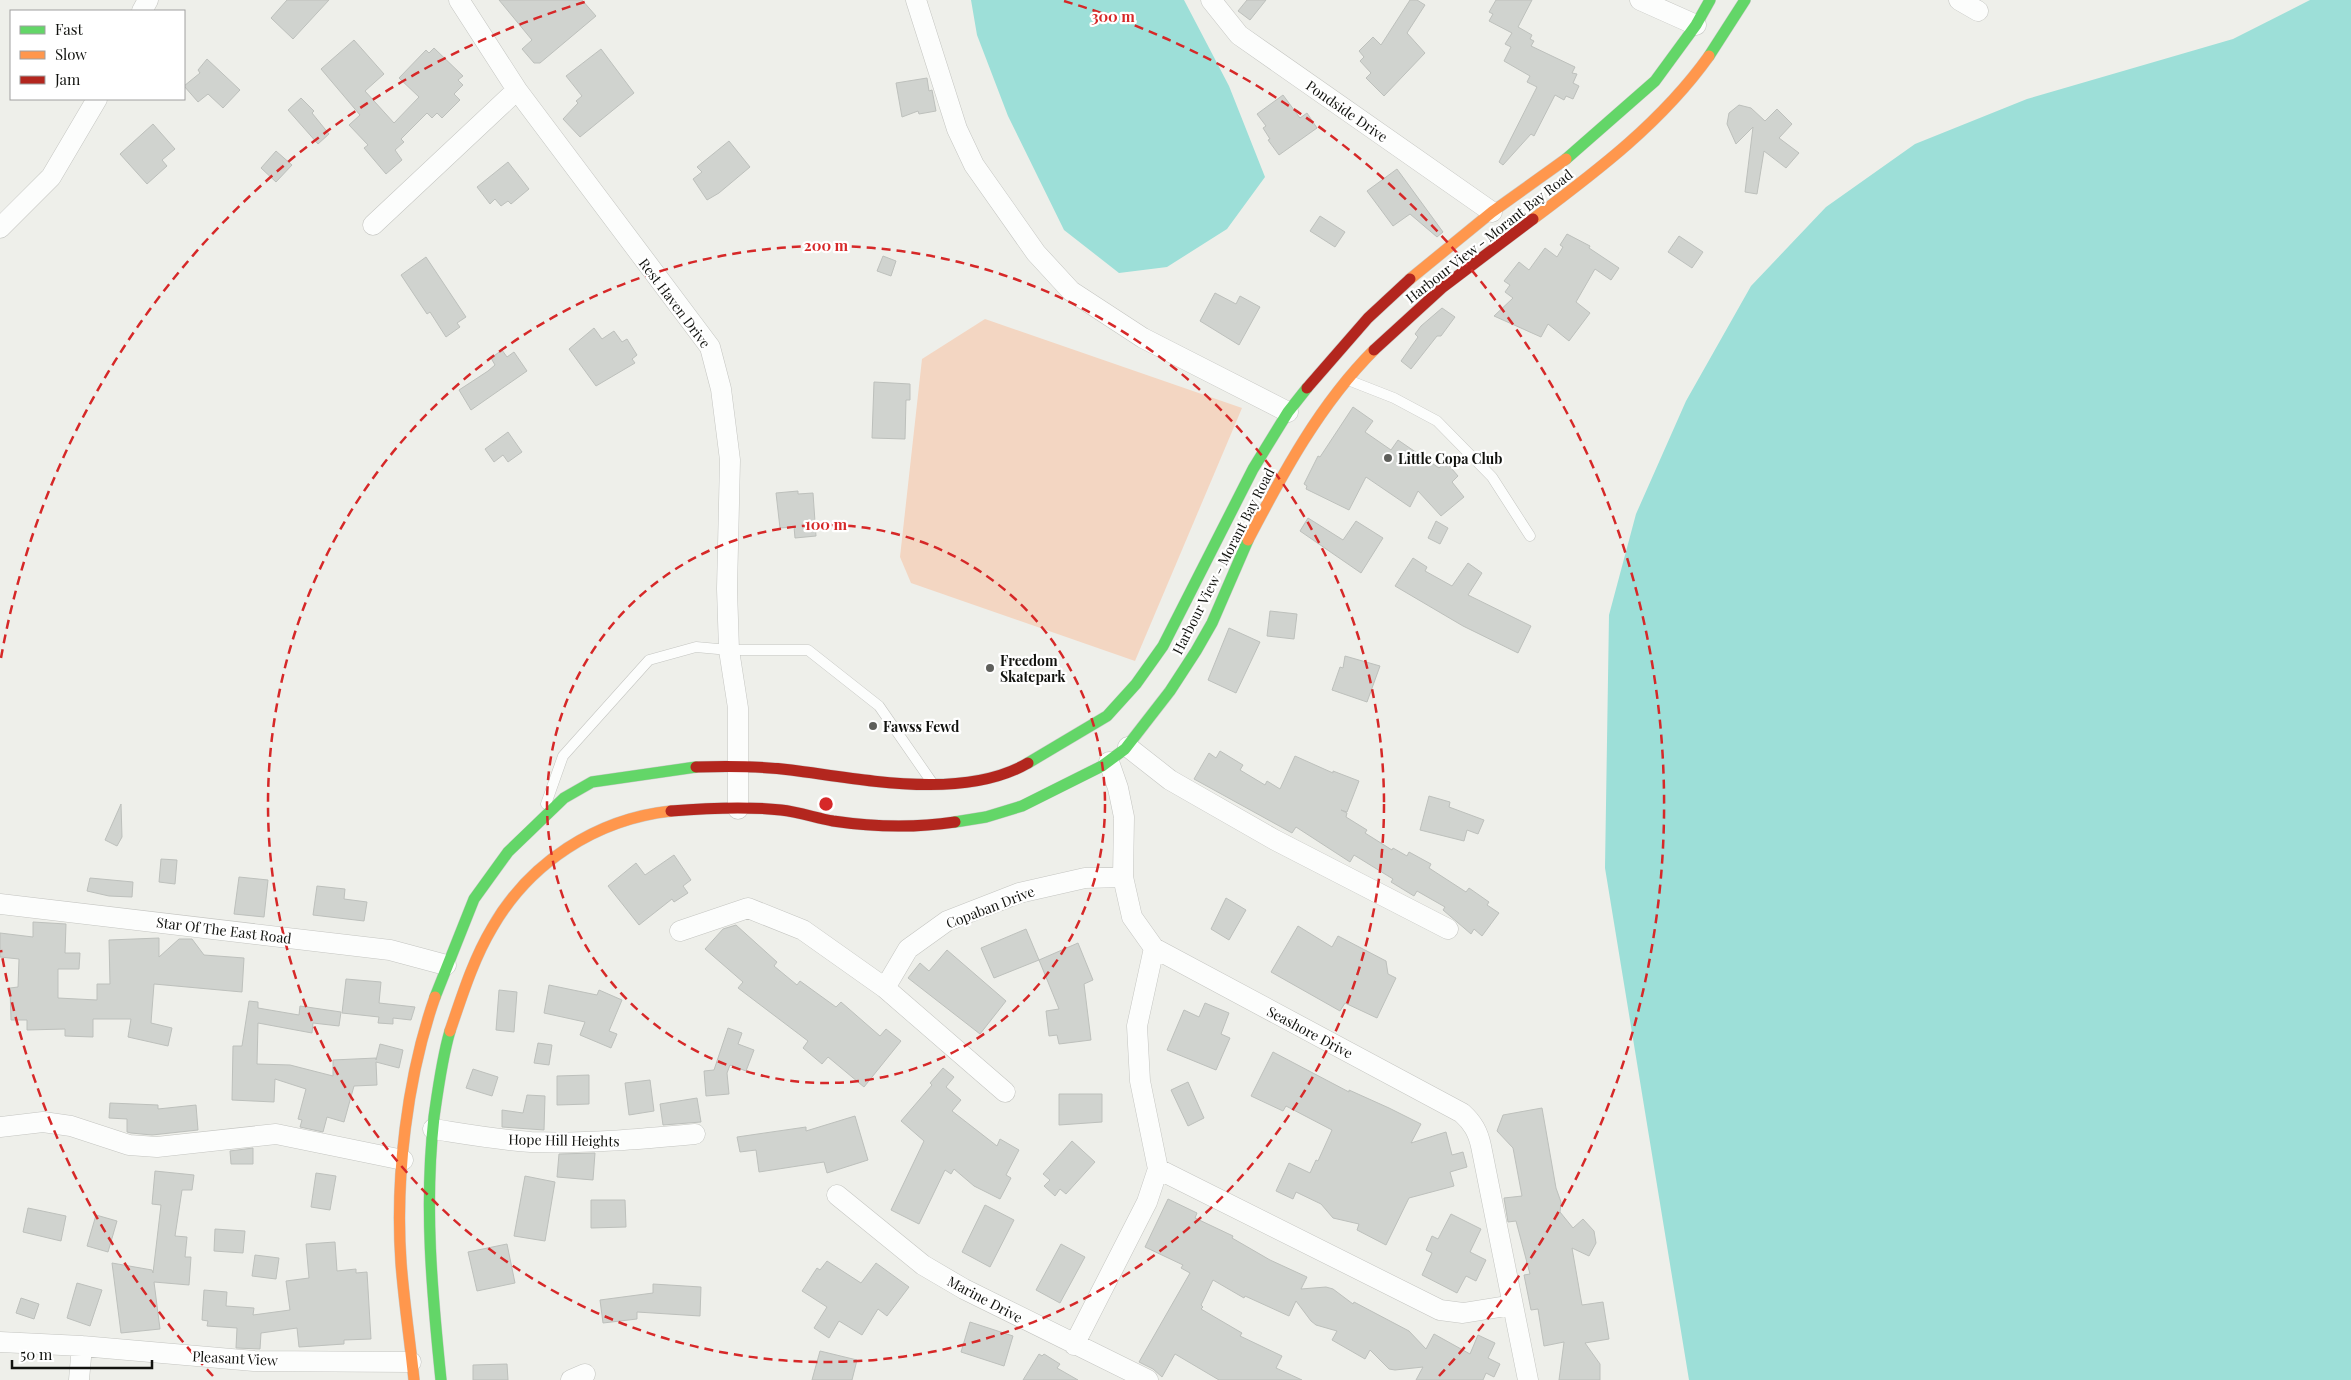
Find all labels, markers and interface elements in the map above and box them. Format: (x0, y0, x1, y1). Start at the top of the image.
text: 300 m (1091, 6, 1135, 26)
legend (10, 10, 185, 100)
text: Fast (55, 19, 84, 39)
text: Slow (55, 44, 87, 64)
text: Jam (54, 69, 81, 89)
street label: Pondside Drive (1302, 76, 1392, 146)
street label: Harbour View - Morant Bay Road (1402, 165, 1576, 307)
text: 200 m (804, 235, 849, 255)
street label: Rest Haven Drive (635, 254, 715, 352)
place label: Little Copa Club (1398, 449, 1503, 468)
marker: Little Copa Club (1382, 452, 1394, 464)
street label: Harbour View - Morant Bay Road (1168, 464, 1278, 658)
text: 100 m (805, 514, 848, 534)
place label: Freedom Skatepark (1000, 651, 1066, 686)
marker: Freedom Skatepark (984, 662, 996, 674)
place label: Fawss Fewd (883, 717, 960, 736)
marker: Fawss Fewd (867, 720, 879, 732)
centre of rings (817, 795, 835, 813)
street label: Copaban Drive (943, 881, 1037, 933)
street label: Star Of The East Road (155, 912, 293, 948)
street label: Seashore Drive (1264, 1001, 1356, 1063)
street label: Hope Hill Heights (508, 1130, 620, 1150)
street label: Marine Drive (944, 1271, 1026, 1327)
scale bar (12, 1338, 152, 1370)
text: 50 m (20, 1344, 53, 1364)
street label: Pleasant View (192, 1346, 278, 1370)

